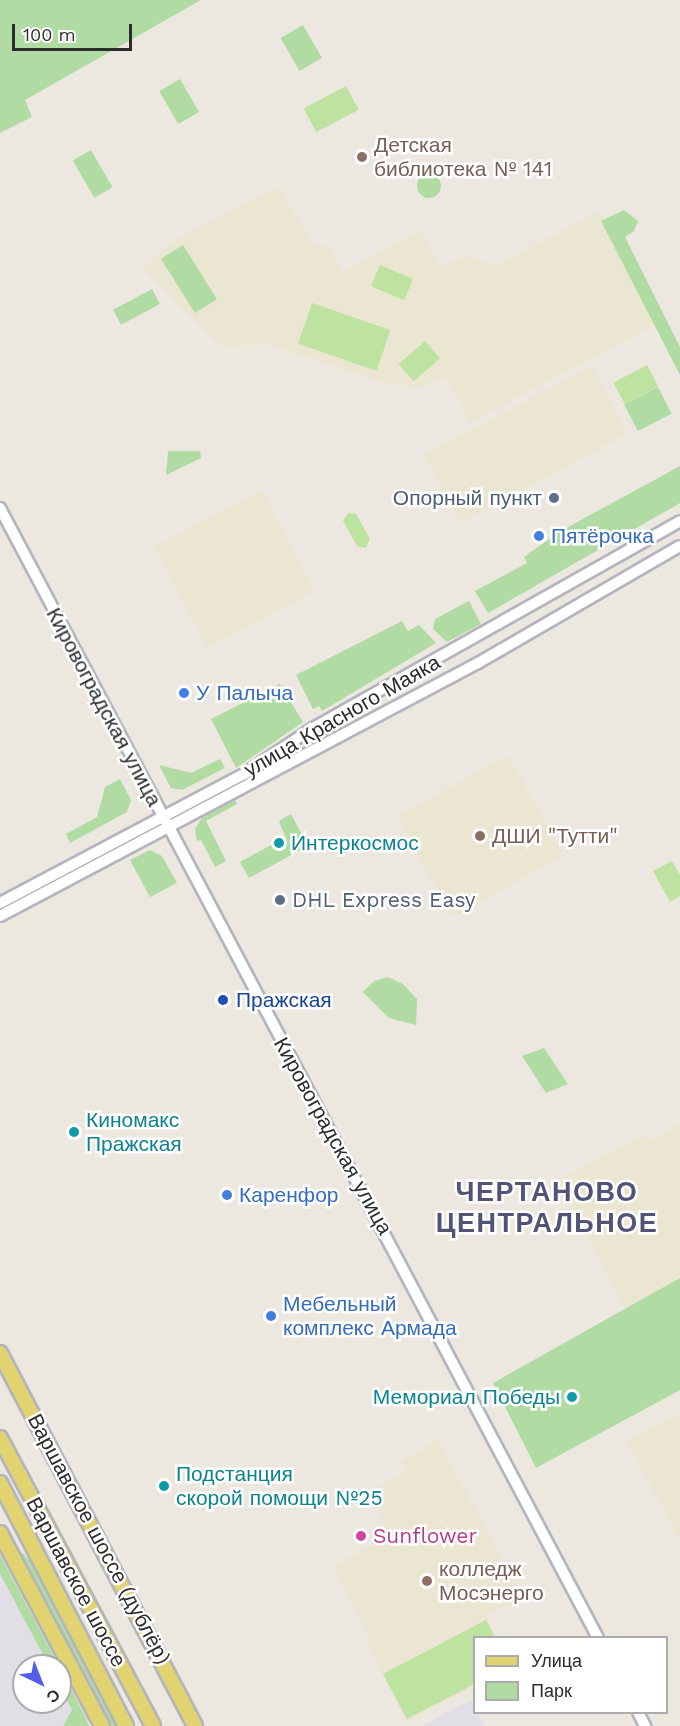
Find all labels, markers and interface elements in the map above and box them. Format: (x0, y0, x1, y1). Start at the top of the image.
scale bar (15, 12, 135, 50)
text: 100 m (23, 24, 76, 45)
place label: Детская библиотека № 141 (374, 132, 553, 182)
marker: Детская библиотека № 141 (355, 150, 369, 164)
place label: Опорный пункт (393, 485, 542, 511)
marker: Опорный пункт (547, 491, 561, 505)
place label: Пятёрочка (551, 523, 654, 549)
marker: Пятёрочка (532, 529, 546, 543)
street label: Кировоградская улица (41, 603, 167, 811)
street label: улица Красного Маяка (239, 649, 445, 783)
place label: У Палыча (196, 680, 293, 706)
marker: У Палыча (177, 686, 191, 700)
place label: ДШИ "Тутти" (492, 823, 618, 849)
marker: ДШИ "Тутти" (473, 829, 487, 843)
place label: Интеркосмос (291, 830, 419, 856)
marker: Интеркосмос (272, 836, 286, 850)
place label: DHL Express Easy (292, 887, 476, 913)
marker: DHL Express Easy (273, 893, 287, 907)
place label: Пражская (236, 987, 332, 1013)
marker: Пражская (214, 991, 232, 1009)
street label: Кировоградская улица (268, 1033, 398, 1239)
place label: Киномакс Пражская (86, 1107, 182, 1157)
marker: Киномакс Пражская (67, 1125, 81, 1139)
district label: ЧЕРТАНОВО ЦЕНТРАЛЬНОЕ (436, 1176, 658, 1239)
place label: Каренфор (239, 1182, 339, 1208)
marker: Каренфор (220, 1188, 234, 1202)
place label: Мебельный комплекс Армада (283, 1291, 457, 1341)
marker: Мебельный комплекс Армада (264, 1309, 278, 1323)
place label: Мемориал Победы (373, 1384, 560, 1410)
marker: Мемориал Победы (565, 1390, 579, 1404)
street label: Варшавское шоссе (дублёр) (22, 1409, 176, 1669)
place label: Подстанция скорой помощи №25 (176, 1461, 383, 1511)
marker: Подстанция скорой помощи №25 (157, 1479, 171, 1493)
street label: Варшавское шоссе (21, 1493, 131, 1671)
place label: Sunflower (373, 1523, 477, 1549)
marker: Sunflower (354, 1529, 368, 1543)
place label: колледж Мосэнерго (439, 1556, 544, 1606)
marker: колледж Мосэнерго (420, 1574, 434, 1588)
legend (473, 1636, 668, 1714)
text: Улица (531, 1650, 582, 1671)
north arrow (12, 1654, 72, 1714)
text: Парк (531, 1680, 572, 1701)
text: С (43, 1685, 64, 1707)

